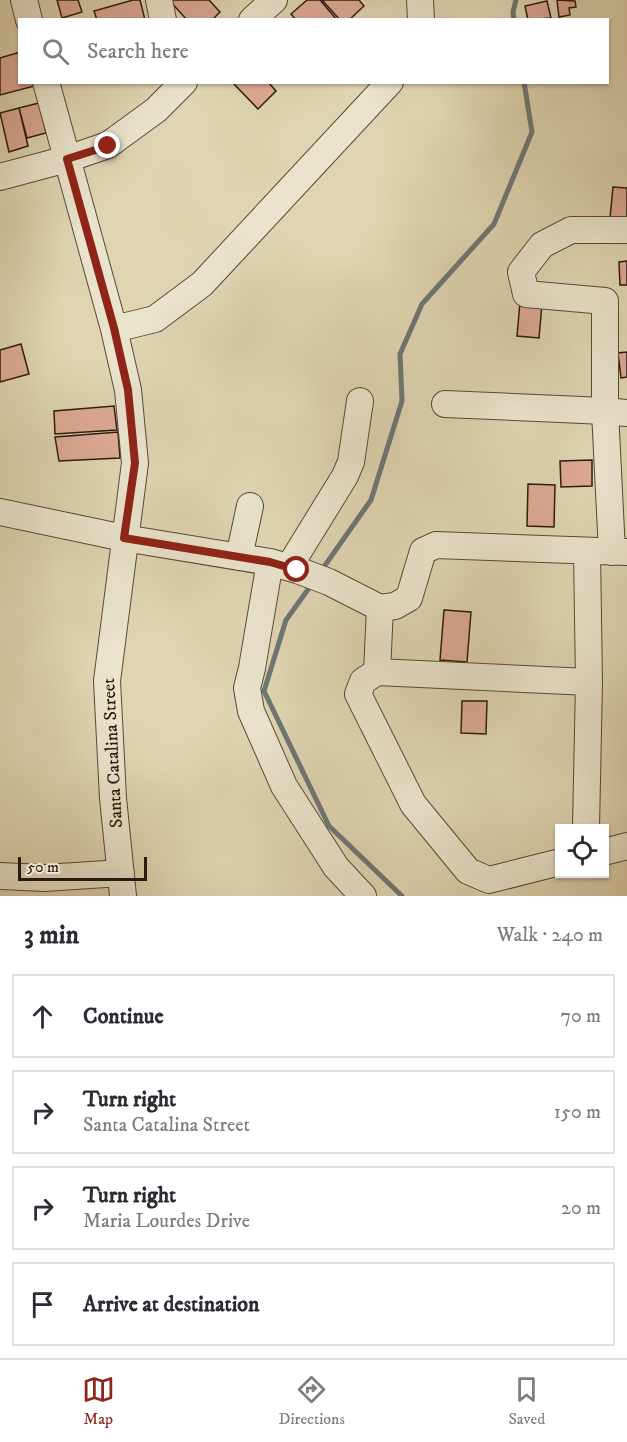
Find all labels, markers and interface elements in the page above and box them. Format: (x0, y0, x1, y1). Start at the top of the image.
search box (18, 18, 609, 84)
icon: search (39, 35, 72, 68)
text: Search here (87, 38, 189, 65)
route end (94, 132, 120, 158)
route start (283, 556, 309, 582)
street label: Santa Catalina Street (98, 677, 128, 829)
map controls (555, 824, 609, 878)
button: locate (555, 824, 609, 878)
scale bar (18, 854, 147, 882)
text: 50 m (27, 857, 59, 877)
text: 3 min (24, 919, 79, 952)
text: Walk · 240 m (497, 923, 603, 948)
icon: ahead (26, 1000, 59, 1033)
text: Continue (83, 1003, 164, 1030)
text: 70 m (560, 1004, 601, 1029)
text: Turn right (83, 1086, 176, 1113)
icon: right (26, 1096, 59, 1129)
text: 150 m (554, 1100, 601, 1125)
text: Santa Catalina Street (83, 1113, 250, 1138)
text: Turn right (83, 1182, 176, 1209)
icon: right (26, 1192, 59, 1225)
text: 20 m (561, 1196, 601, 1221)
text: Maria Lourdes Drive (83, 1209, 250, 1234)
icon: arrive (26, 1288, 59, 1321)
text: Arrive at destination (83, 1291, 260, 1318)
tab: Map (82, 1373, 115, 1429)
tab: Directions (278, 1373, 345, 1429)
tab: Saved (508, 1373, 545, 1429)

